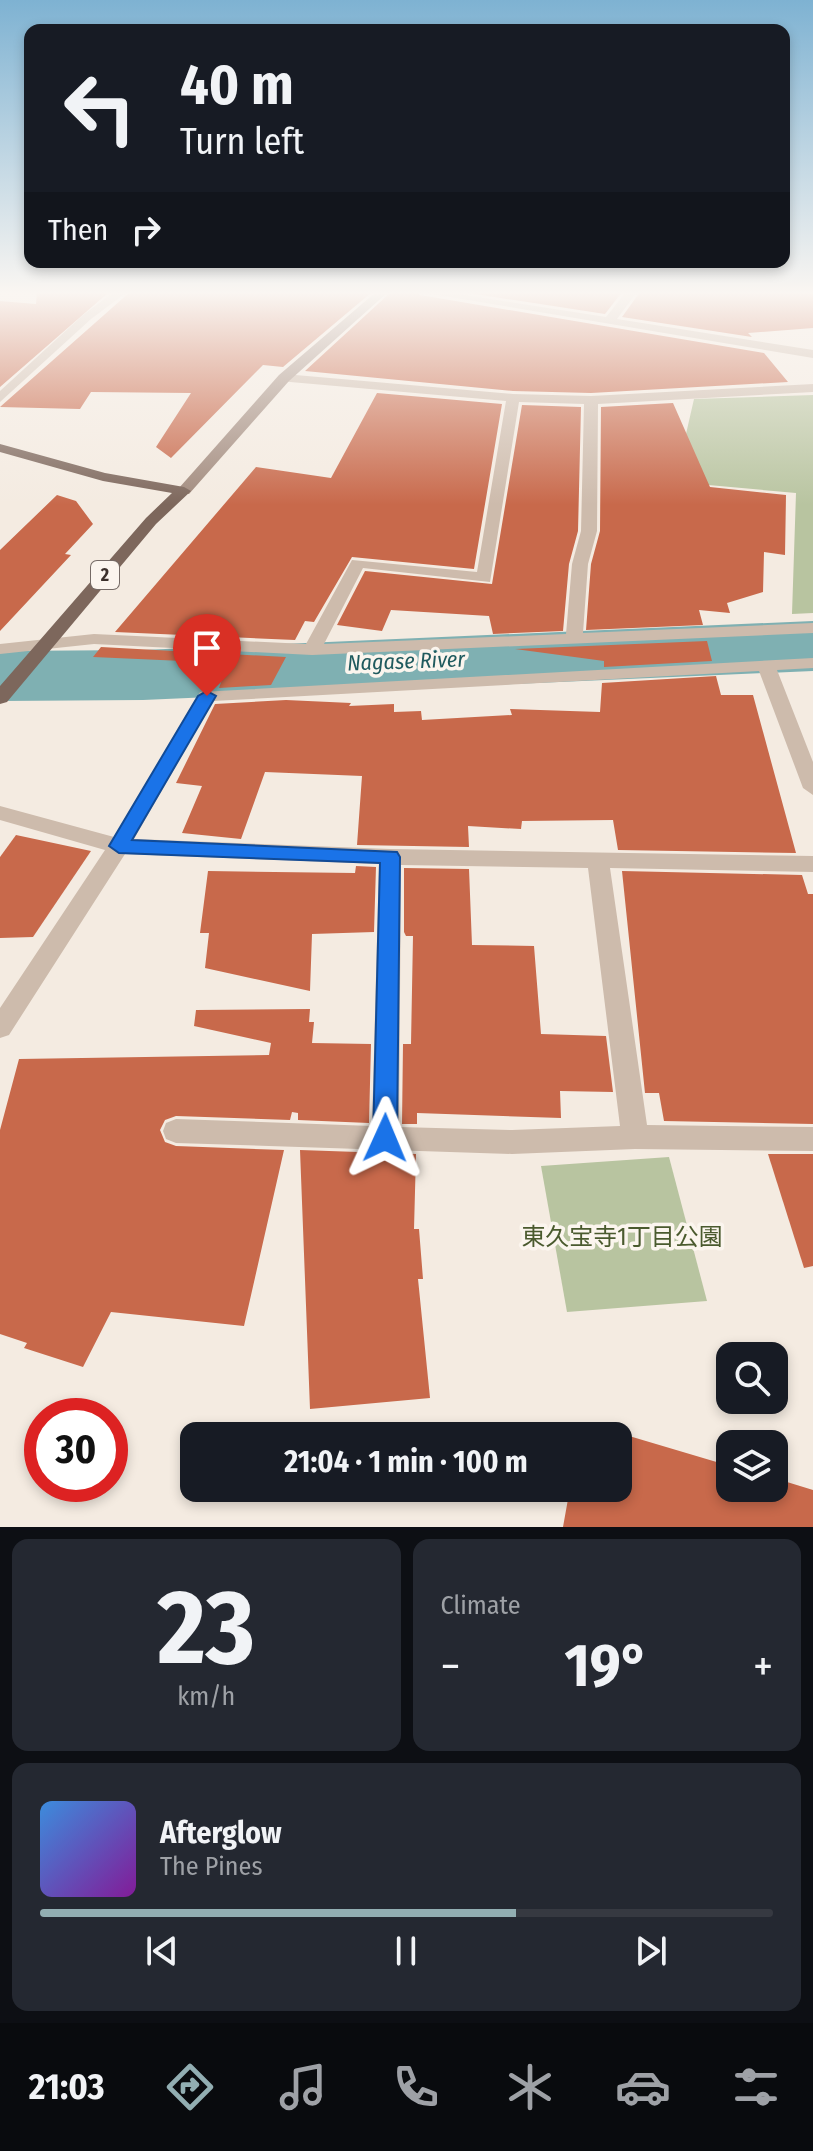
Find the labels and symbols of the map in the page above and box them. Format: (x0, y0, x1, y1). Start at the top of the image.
road number: 2 (91, 561, 119, 589)
pin (173, 614, 241, 696)
water label: Nagase River (347, 645, 467, 677)
position arrow (343, 1096, 427, 1180)
park label: 東久宝寺1丁目公園 (521, 1223, 723, 1251)
speed limit sign: 30 (24, 1398, 128, 1502)

